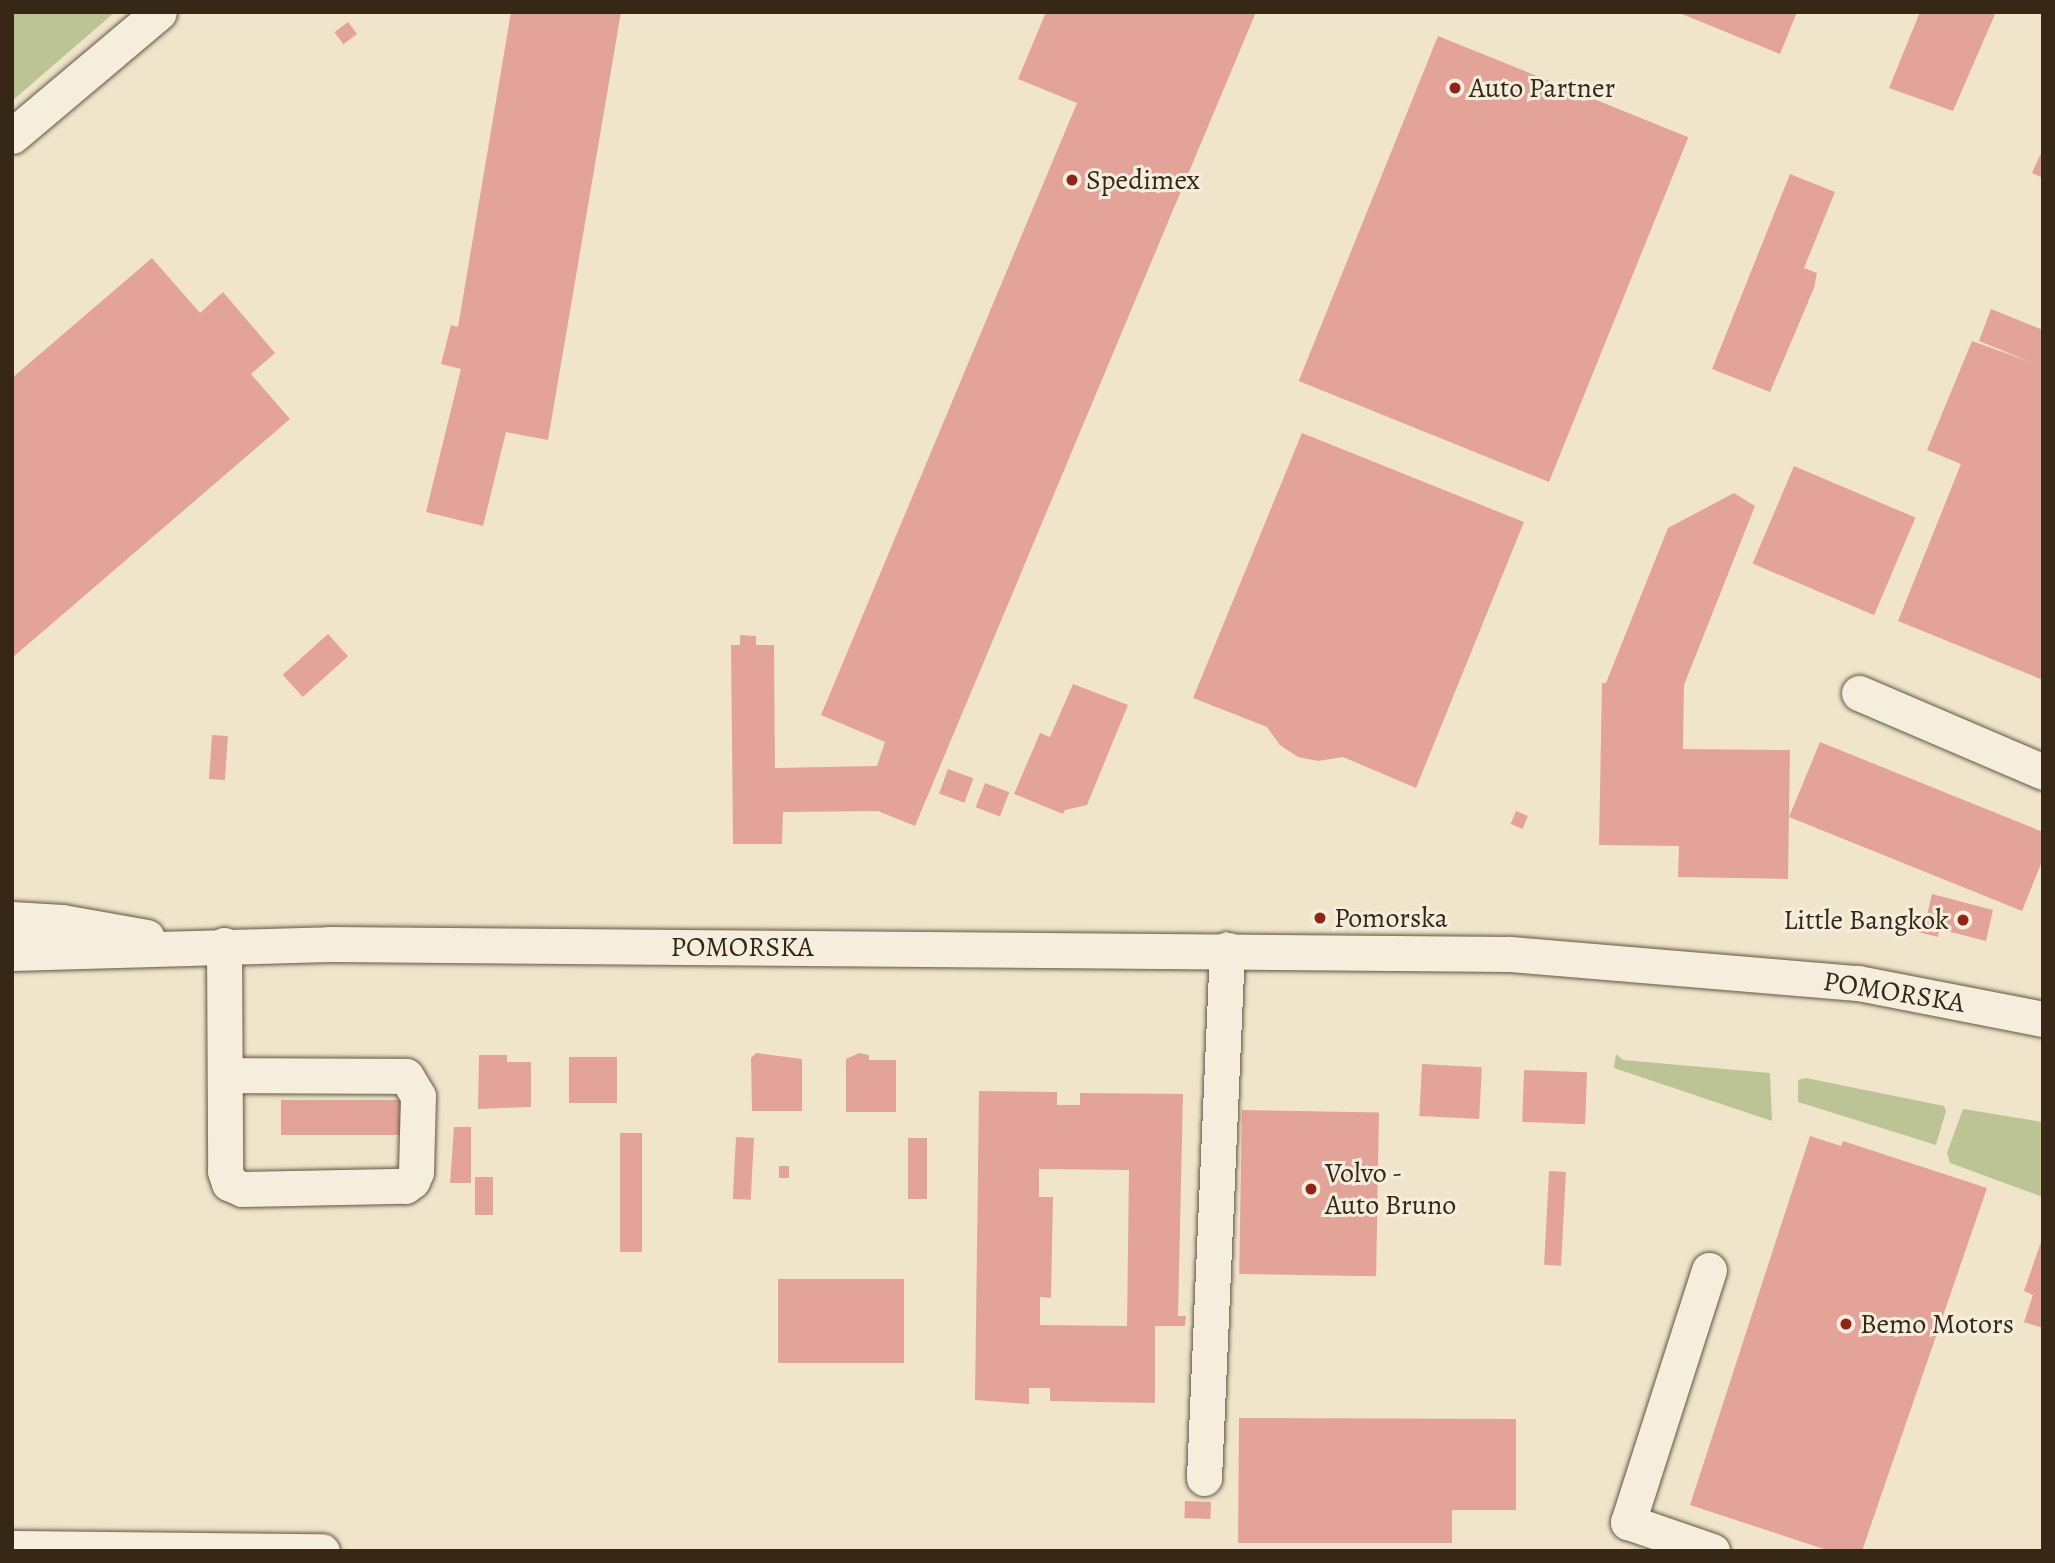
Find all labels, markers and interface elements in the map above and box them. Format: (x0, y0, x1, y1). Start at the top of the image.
place label: Auto Partner (1469, 71, 1615, 105)
marker: Auto Partner (1447, 80, 1463, 96)
place label: Spedimex (1086, 163, 1200, 197)
marker: Spedimex (1064, 172, 1080, 188)
place label: Pomorska (1334, 901, 1448, 935)
place label: Little Bangkok (1783, 903, 1949, 937)
marker: Pomorska (1312, 910, 1328, 926)
marker: Little Bangkok (1955, 912, 1971, 928)
street label: POMORSKA (670, 930, 814, 964)
street label: POMORSKA (1821, 964, 1967, 1020)
place label: Volvo - Auto Bruno (1325, 1156, 1456, 1222)
marker: Volvo - Auto Bruno (1303, 1181, 1319, 1197)
place label: Bemo Motors (1860, 1307, 2014, 1341)
marker: Bemo Motors (1838, 1316, 1854, 1332)

